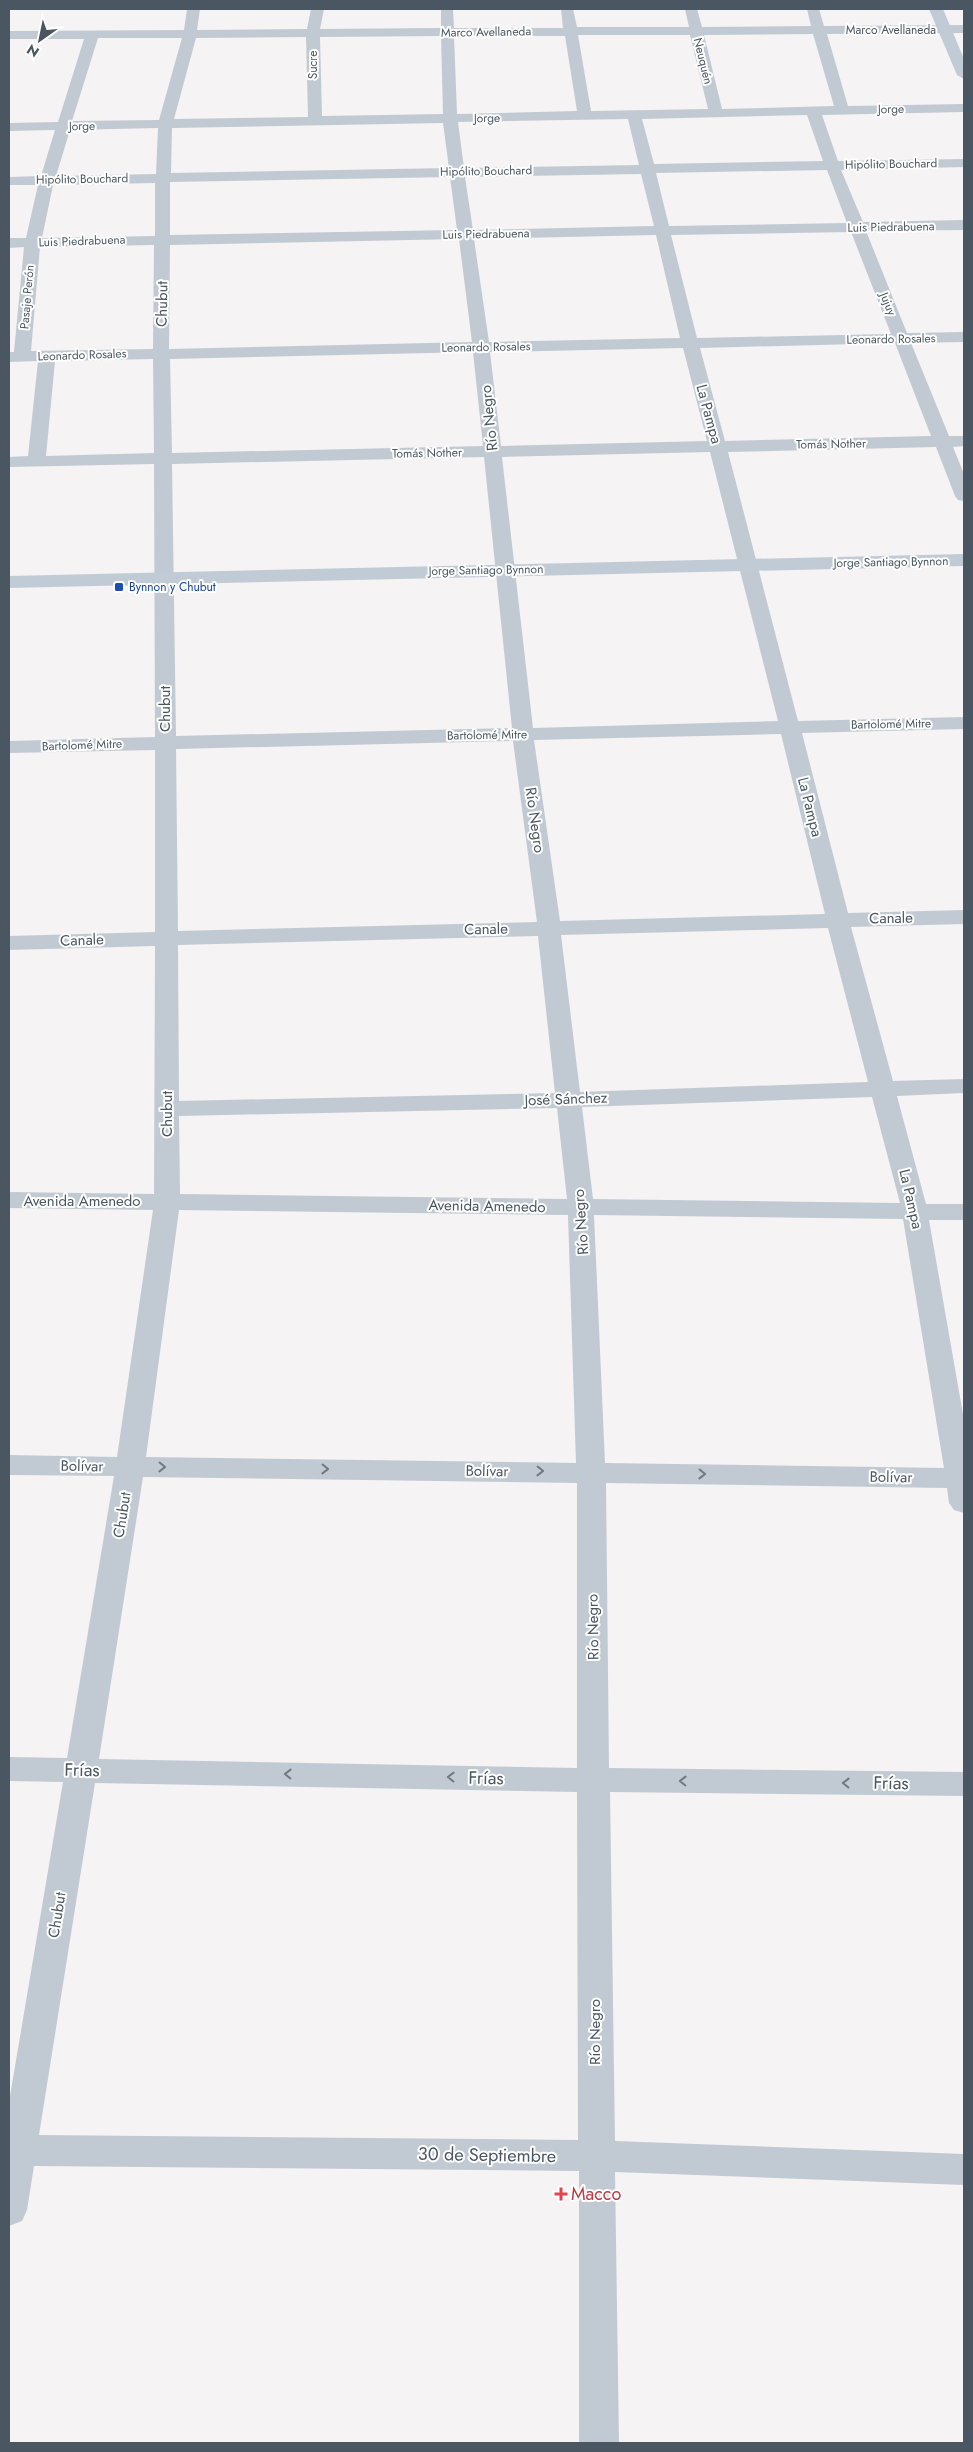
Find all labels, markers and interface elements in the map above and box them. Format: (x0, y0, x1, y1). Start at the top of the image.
north arrow (15, 15, 65, 65)
street label: Marco Avellaneda (846, 21, 936, 39)
street label: Marco Avellaneda (441, 22, 532, 42)
street label: Neuquén (689, 36, 717, 86)
text: N (23, 39, 43, 62)
street label: Sucre (304, 51, 322, 79)
street label: Jorge (876, 100, 904, 118)
street label: Jorge (472, 109, 500, 127)
street label: Jorge (67, 117, 95, 135)
street label: Hipólito Bouchard (845, 154, 937, 174)
street label: Hipólito Bouchard (440, 161, 532, 181)
street label: Hipólito Bouchard (36, 169, 128, 189)
street label: Luis Piedrabuena (847, 217, 935, 237)
street label: Luis Piedrabuena (442, 224, 530, 244)
street label: Luis Piedrabuena (38, 230, 126, 252)
street label: Pasaje Perón (15, 264, 39, 330)
street label: Chubut (151, 280, 173, 327)
street label: Jujuy (874, 288, 901, 319)
street label: Leonardo Rosales (846, 329, 936, 349)
street label: Leonardo Rosales (441, 337, 531, 357)
street label: Leonardo Rosales (37, 344, 127, 366)
street label: La Pampa (690, 382, 728, 446)
street label: Río Negro (475, 384, 503, 452)
street label: Tomás Nother (796, 434, 867, 454)
street label: Tomás Nother (392, 443, 463, 463)
street label: Jorge Santiago Bynnon (831, 552, 949, 572)
street label: Jorge Santiago Bynnon (426, 560, 544, 580)
place label: Bynnon y Chubut (129, 578, 216, 596)
marker: Bynnon y Chubut (113, 581, 125, 593)
street label: Chubut (154, 686, 176, 732)
street label: Bartolomé Mitre (851, 714, 931, 734)
street label: Bartolomé Mitre (447, 725, 527, 745)
street label: Bartolomé Mitre (42, 735, 122, 755)
street label: La Pampa (792, 775, 828, 839)
street label: Río Negro (520, 786, 550, 854)
street label: Canale (869, 907, 913, 929)
street label: Canale (464, 918, 508, 940)
street label: Canale (60, 928, 105, 952)
street label: José Sánchez (522, 1087, 608, 1112)
street label: Chubut (156, 1091, 178, 1137)
street label: La Pampa (893, 1167, 929, 1231)
street label: Río Negro (568, 1188, 594, 1256)
street label: Avenida Amenedo (24, 1190, 140, 1212)
street label: Avenida Amenedo (428, 1194, 546, 1218)
street label: Bolívar (60, 1455, 104, 1477)
street label: Bolívar (465, 1460, 509, 1482)
one-way arrow (159, 1462, 167, 1472)
one-way arrow (322, 1464, 329, 1474)
one-way arrow (536, 1466, 544, 1476)
street label: Bolívar (869, 1466, 913, 1488)
one-way arrow (699, 1469, 707, 1479)
street label: Chubut (108, 1490, 137, 1539)
street label: Río Negro (581, 1594, 605, 1660)
street label: Frías (64, 1757, 100, 1783)
street label: Frías (468, 1765, 504, 1791)
one-way arrow (284, 1769, 292, 1779)
street label: Frías (873, 1770, 909, 1796)
one-way arrow (446, 1772, 454, 1782)
one-way arrow (679, 1776, 686, 1786)
one-way arrow (841, 1778, 849, 1788)
street label: Chubut (43, 1890, 72, 1939)
street label: Río Negro (584, 1999, 606, 2065)
street label: 30 de Septiembre (418, 2141, 556, 2169)
place label: Macco (571, 2181, 621, 2207)
marker: Macco (555, 2188, 567, 2200)

